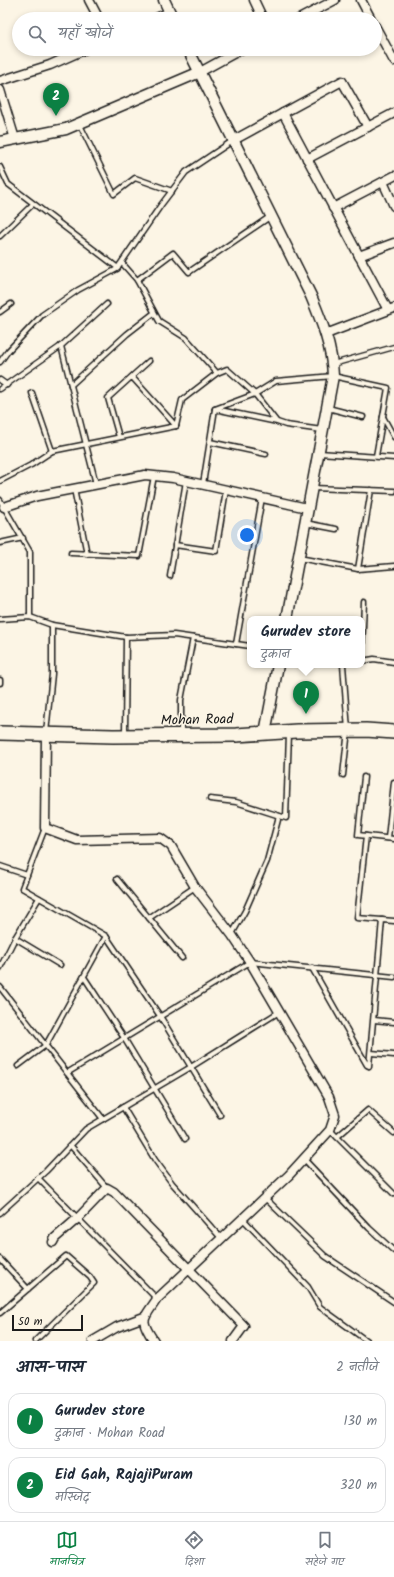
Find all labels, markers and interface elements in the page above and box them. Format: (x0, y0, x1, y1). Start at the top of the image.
search box (12, 12, 382, 56)
text: यहाँ खोजें (58, 22, 112, 46)
icon: search (26, 23, 48, 45)
pin: 2 (43, 83, 69, 116)
your location (237, 525, 257, 545)
popup (247, 616, 365, 668)
text: Gurudev store (261, 620, 351, 644)
text: दुकान (261, 644, 290, 665)
pin: 1 (293, 681, 319, 714)
street label: Mohan Road (161, 708, 235, 732)
scale bar (12, 1313, 83, 1332)
text: 50 m (18, 1313, 43, 1331)
text: आस-पास (16, 1354, 84, 1381)
text: 2 नतीजे (336, 1357, 378, 1378)
text: Gurudev store (55, 1399, 145, 1423)
text: 1 (28, 1411, 32, 1432)
text: 130 m (343, 1411, 377, 1432)
text: दुकान · Mohan Road (55, 1423, 165, 1444)
text: Eid Gah, RajajiPuram (55, 1463, 193, 1487)
text: 2 (26, 1475, 34, 1496)
text: 320 m (340, 1475, 377, 1496)
text: मस्जिद (55, 1487, 89, 1508)
tab: मानचित्र (50, 1529, 84, 1571)
tab: दिशा (183, 1529, 205, 1571)
tab: सहेजे गए (305, 1529, 344, 1571)

